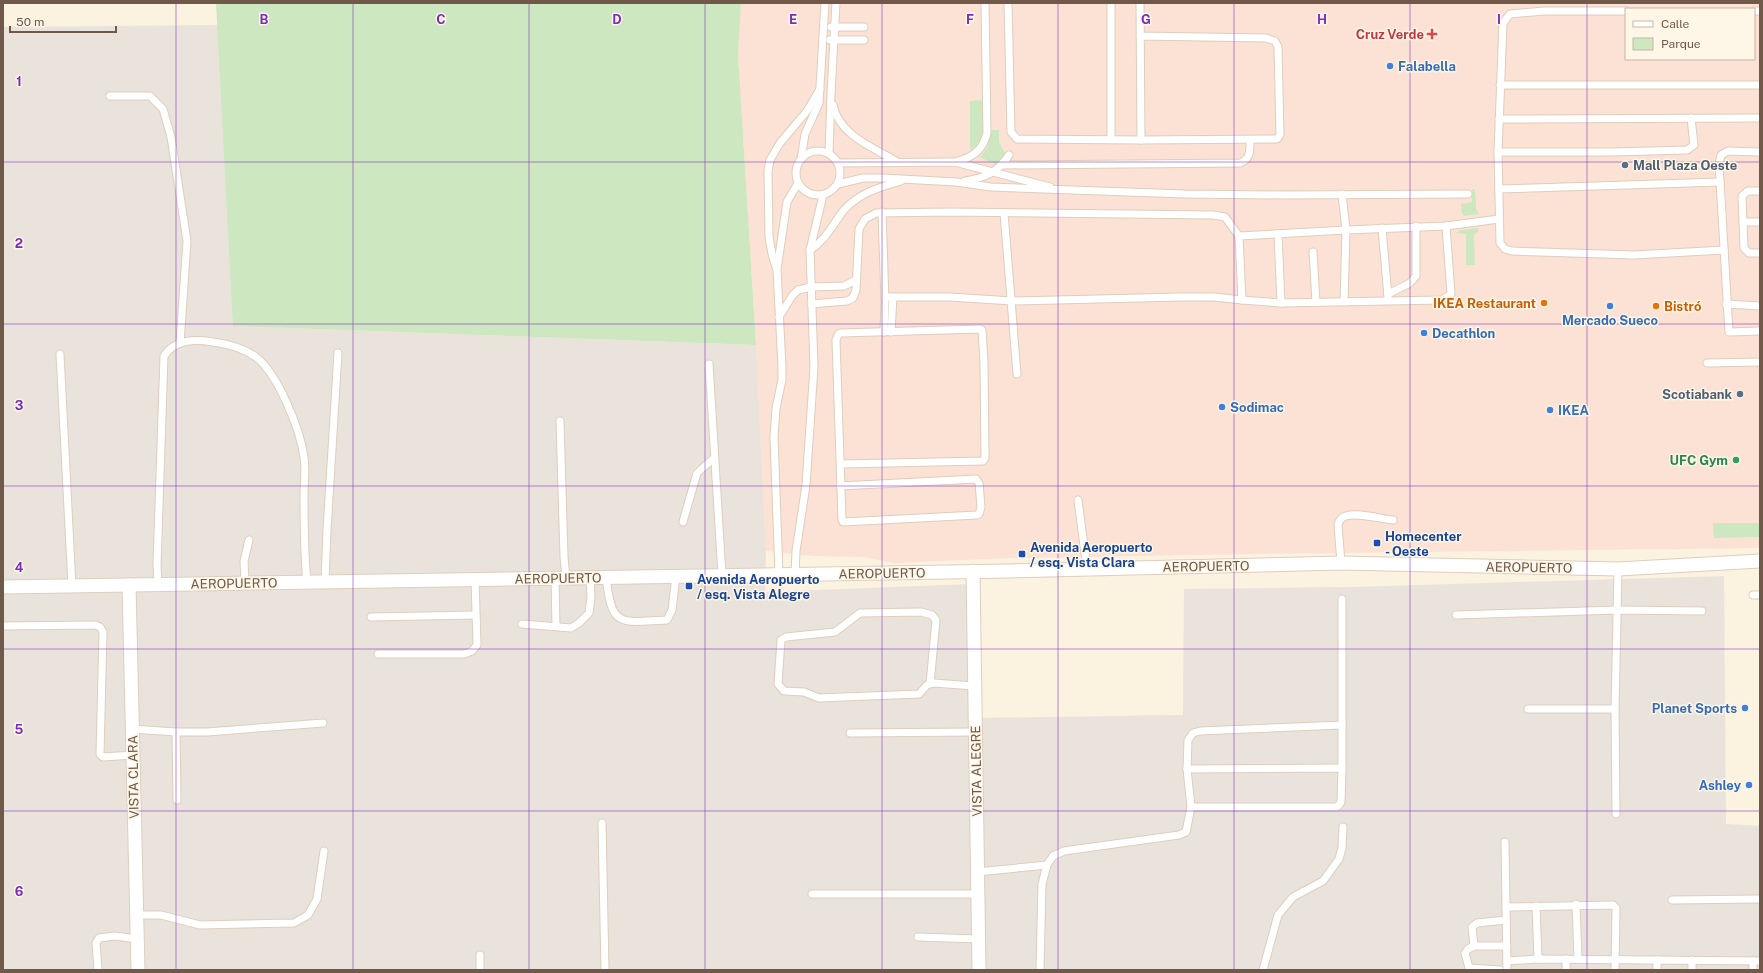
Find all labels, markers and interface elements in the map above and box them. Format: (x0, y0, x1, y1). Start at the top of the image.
scale bar (10, 8, 116, 34)
legend (1625, 8, 1755, 60)
text: B (260, 12, 269, 27)
text: C (436, 12, 446, 27)
text: D (612, 12, 622, 27)
text: E (789, 12, 797, 27)
text: F (966, 12, 974, 27)
text: G (1141, 12, 1151, 27)
text: H (1317, 12, 1327, 27)
text: I (1497, 12, 1501, 27)
text: 50 m (16, 15, 44, 29)
text: Calle (1661, 17, 1690, 31)
place label: Cruz Verde (1356, 27, 1424, 42)
marker: Cruz Verde (1427, 29, 1437, 39)
text: Parque (1661, 37, 1701, 51)
place label: Falabella (1398, 59, 1456, 74)
marker: Falabella (1385, 61, 1395, 71)
text: 1 (16, 74, 22, 89)
place label: Mall Plaza Oeste (1633, 158, 1737, 173)
marker: Mall Plaza Oeste (1620, 160, 1630, 170)
text: 2 (15, 236, 23, 251)
place label: IKEA Restaurant (1433, 296, 1536, 311)
marker: IKEA Restaurant (1539, 298, 1549, 308)
place label: Bistró (1664, 299, 1701, 314)
marker: Mercado Sueco (1605, 301, 1615, 311)
marker: Bistró (1651, 301, 1661, 311)
place label: Mercado Sueco (1562, 313, 1658, 328)
place label: Decathlon (1432, 326, 1495, 341)
marker: Decathlon (1419, 328, 1429, 338)
place label: Scotiabank (1662, 387, 1732, 402)
marker: Scotiabank (1735, 389, 1745, 399)
text: 3 (15, 398, 24, 413)
place label: Sodimac (1230, 400, 1284, 415)
marker: Sodimac (1217, 402, 1227, 412)
place label: IKEA (1558, 403, 1590, 418)
marker: IKEA (1545, 405, 1555, 415)
place label: UFC Gym (1670, 453, 1728, 468)
marker: UFC Gym (1731, 455, 1741, 465)
place label: Homecenter - Oeste (1385, 529, 1462, 559)
marker: Homecenter - Oeste (1372, 538, 1382, 548)
place label: Avenida Aeropuerto / esq. Vista Clara (1030, 540, 1153, 570)
marker: Avenida Aeropuerto / esq. Vista Clara (1017, 549, 1027, 559)
street label: AEROPUERTO (1162, 558, 1250, 575)
street label: AEROPUERTO (1485, 559, 1573, 576)
text: 4 (15, 560, 24, 575)
street label: AEROPUERTO (838, 565, 926, 582)
street label: AEROPUERTO (514, 570, 602, 587)
place label: Avenida Aeropuerto / esq. Vista Alegre (697, 572, 820, 602)
street label: AEROPUERTO (190, 575, 278, 592)
marker: Avenida Aeropuerto / esq. Vista Alegre (684, 581, 694, 591)
place label: Planet Sports (1652, 701, 1737, 716)
marker: Planet Sports (1740, 703, 1750, 713)
text: 5 (15, 722, 24, 737)
street label: VISTA ALEGRE (968, 725, 985, 817)
street label: VISTA CLARA (125, 735, 142, 819)
place label: Ashley (1699, 778, 1742, 793)
marker: Ashley (1744, 780, 1754, 790)
text: 6 (15, 884, 24, 899)

